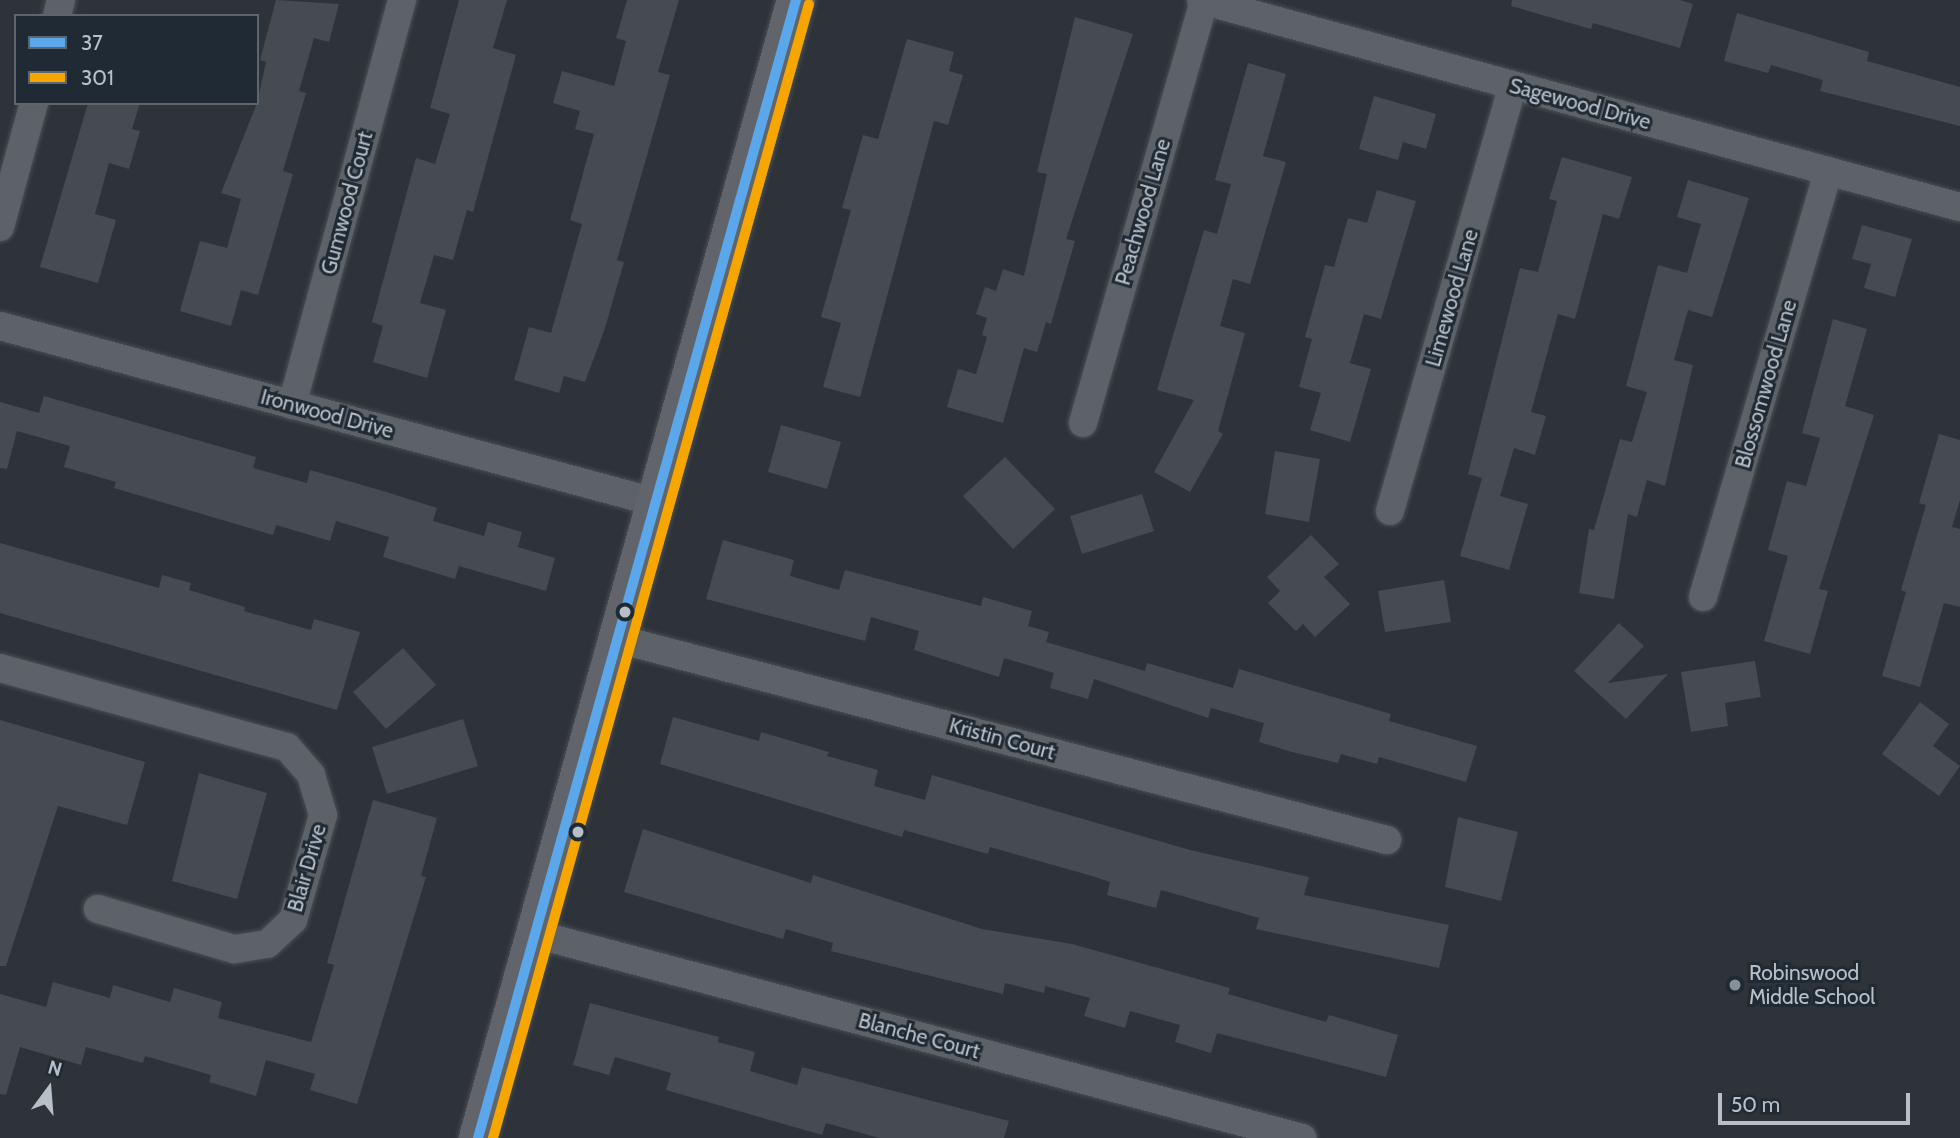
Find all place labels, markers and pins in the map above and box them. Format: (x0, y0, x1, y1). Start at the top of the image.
unlabelled marker (618, 605, 632, 619)
unlabelled marker (571, 825, 585, 839)
place label: Robinswood Middle School (1749, 960, 1875, 1010)
marker: Robinswood Middle School (1727, 977, 1743, 993)

